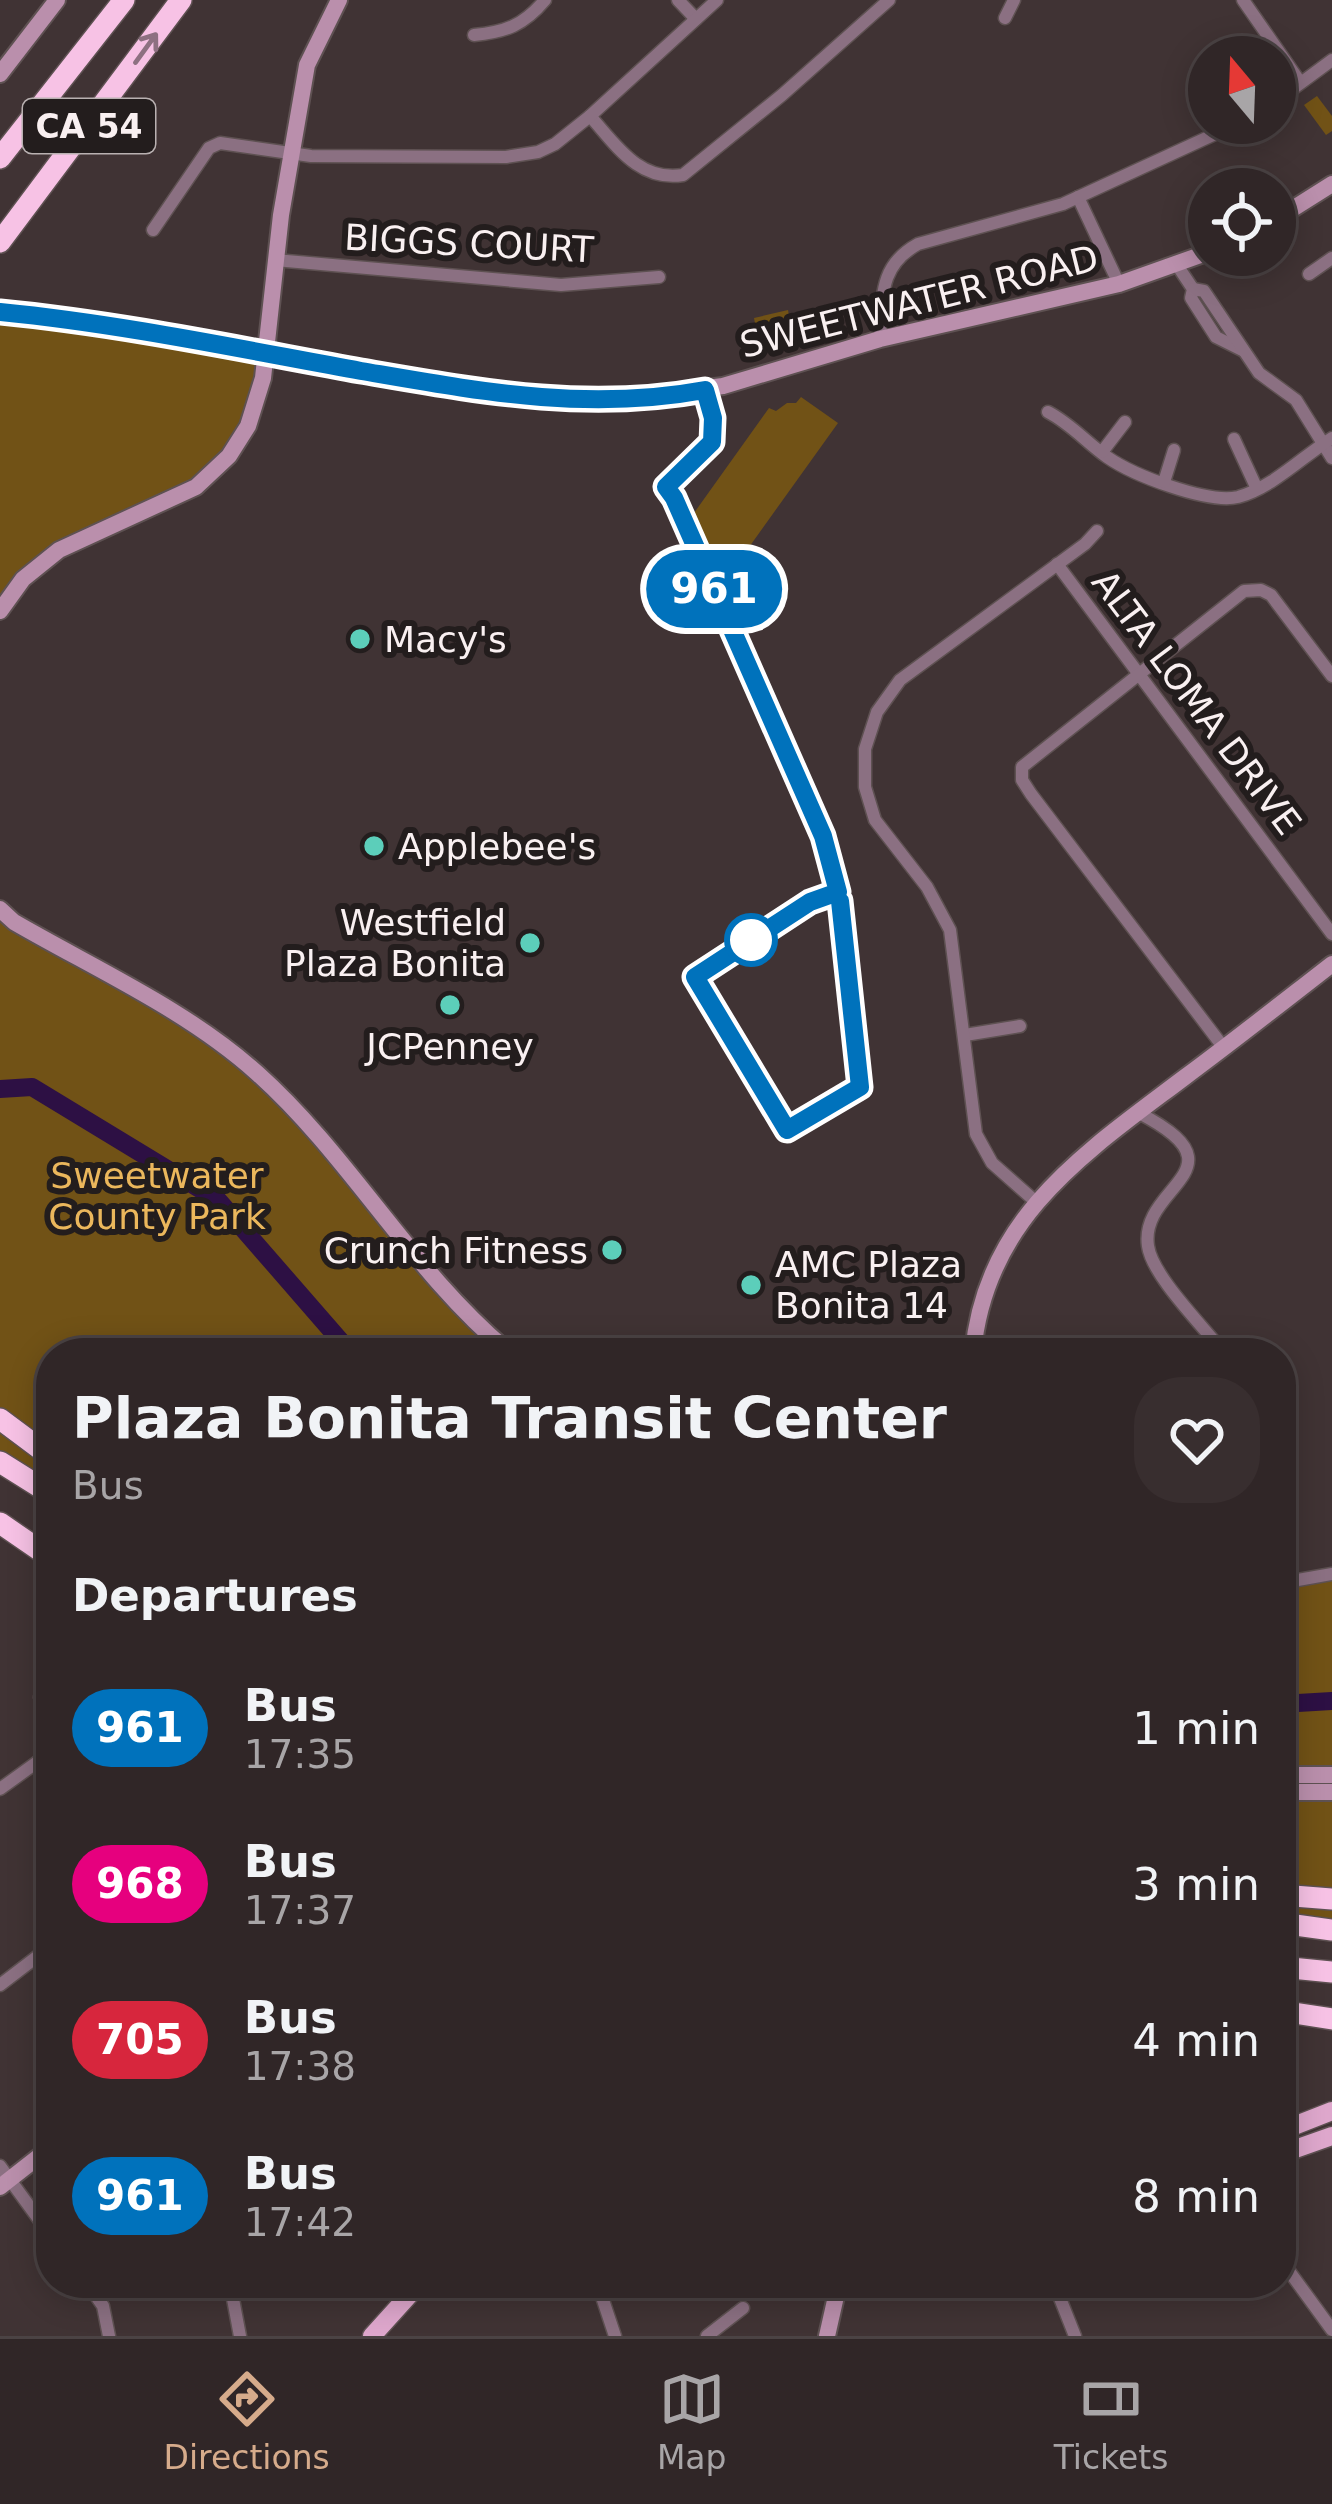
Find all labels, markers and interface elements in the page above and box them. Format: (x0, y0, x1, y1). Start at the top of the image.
one-way arrow (132, 32, 158, 65)
north arrow (1188, 36, 1296, 144)
map controls (1188, 36, 1296, 276)
road number: CA 54 (23, 99, 155, 153)
button: locate (1188, 168, 1296, 276)
street label: BIGGS COURT (343, 216, 596, 271)
street label: SWEETWATER ROAD (736, 237, 1102, 366)
line badge: 961 (645, 550, 783, 628)
street label: ALTA LOMA DRIVE (1084, 562, 1309, 842)
text: 961 (670, 564, 758, 613)
place label: Macy's (384, 619, 507, 660)
marker: Macy's (347, 626, 373, 652)
place label: Applebee's (398, 826, 596, 867)
marker: Applebee's (361, 833, 387, 859)
place label: Westfield Plaza Bonita (284, 902, 506, 984)
unlabelled marker (726, 915, 776, 965)
marker: Westfield Plaza Bonita (517, 930, 543, 956)
marker: JCPenney (437, 992, 463, 1018)
place label: JCPenney (364, 1026, 534, 1067)
park label: Sweetwater County Park (48, 1155, 266, 1237)
place label: Crunch Fitness (324, 1230, 588, 1271)
marker: Crunch Fitness (599, 1237, 625, 1263)
place label: AMC Plaza Bonita 14 (775, 1244, 962, 1326)
marker: AMC Plaza Bonita 14 (738, 1272, 764, 1298)
button: heart (1134, 1377, 1260, 1503)
text: Plaza Bonita Transit Center (72, 1385, 947, 1451)
text: Bus (72, 1463, 144, 1508)
text: Departures (72, 1569, 358, 1622)
text: Bus (244, 1679, 337, 1732)
text: 1 min (1132, 1702, 1260, 1755)
text: 961 (96, 1703, 184, 1752)
text: 17:35 (244, 1732, 356, 1777)
text: Bus (244, 1835, 337, 1888)
text: 3 min (1132, 1858, 1260, 1911)
text: 968 (96, 1859, 184, 1908)
text: 17:37 (244, 1888, 356, 1933)
text: Bus (244, 1991, 337, 2044)
text: 4 min (1132, 2014, 1260, 2067)
text: 705 (96, 2015, 184, 2064)
text: 17:38 (244, 2044, 356, 2089)
text: Bus (244, 2147, 337, 2200)
text: 8 min (1132, 2170, 1260, 2223)
text: 961 (96, 2171, 184, 2220)
text: 17:42 (244, 2200, 356, 2245)
tab: Directions (164, 2366, 330, 2477)
tab: Map (657, 2366, 727, 2477)
tab: Tickets (1054, 2366, 1168, 2477)

